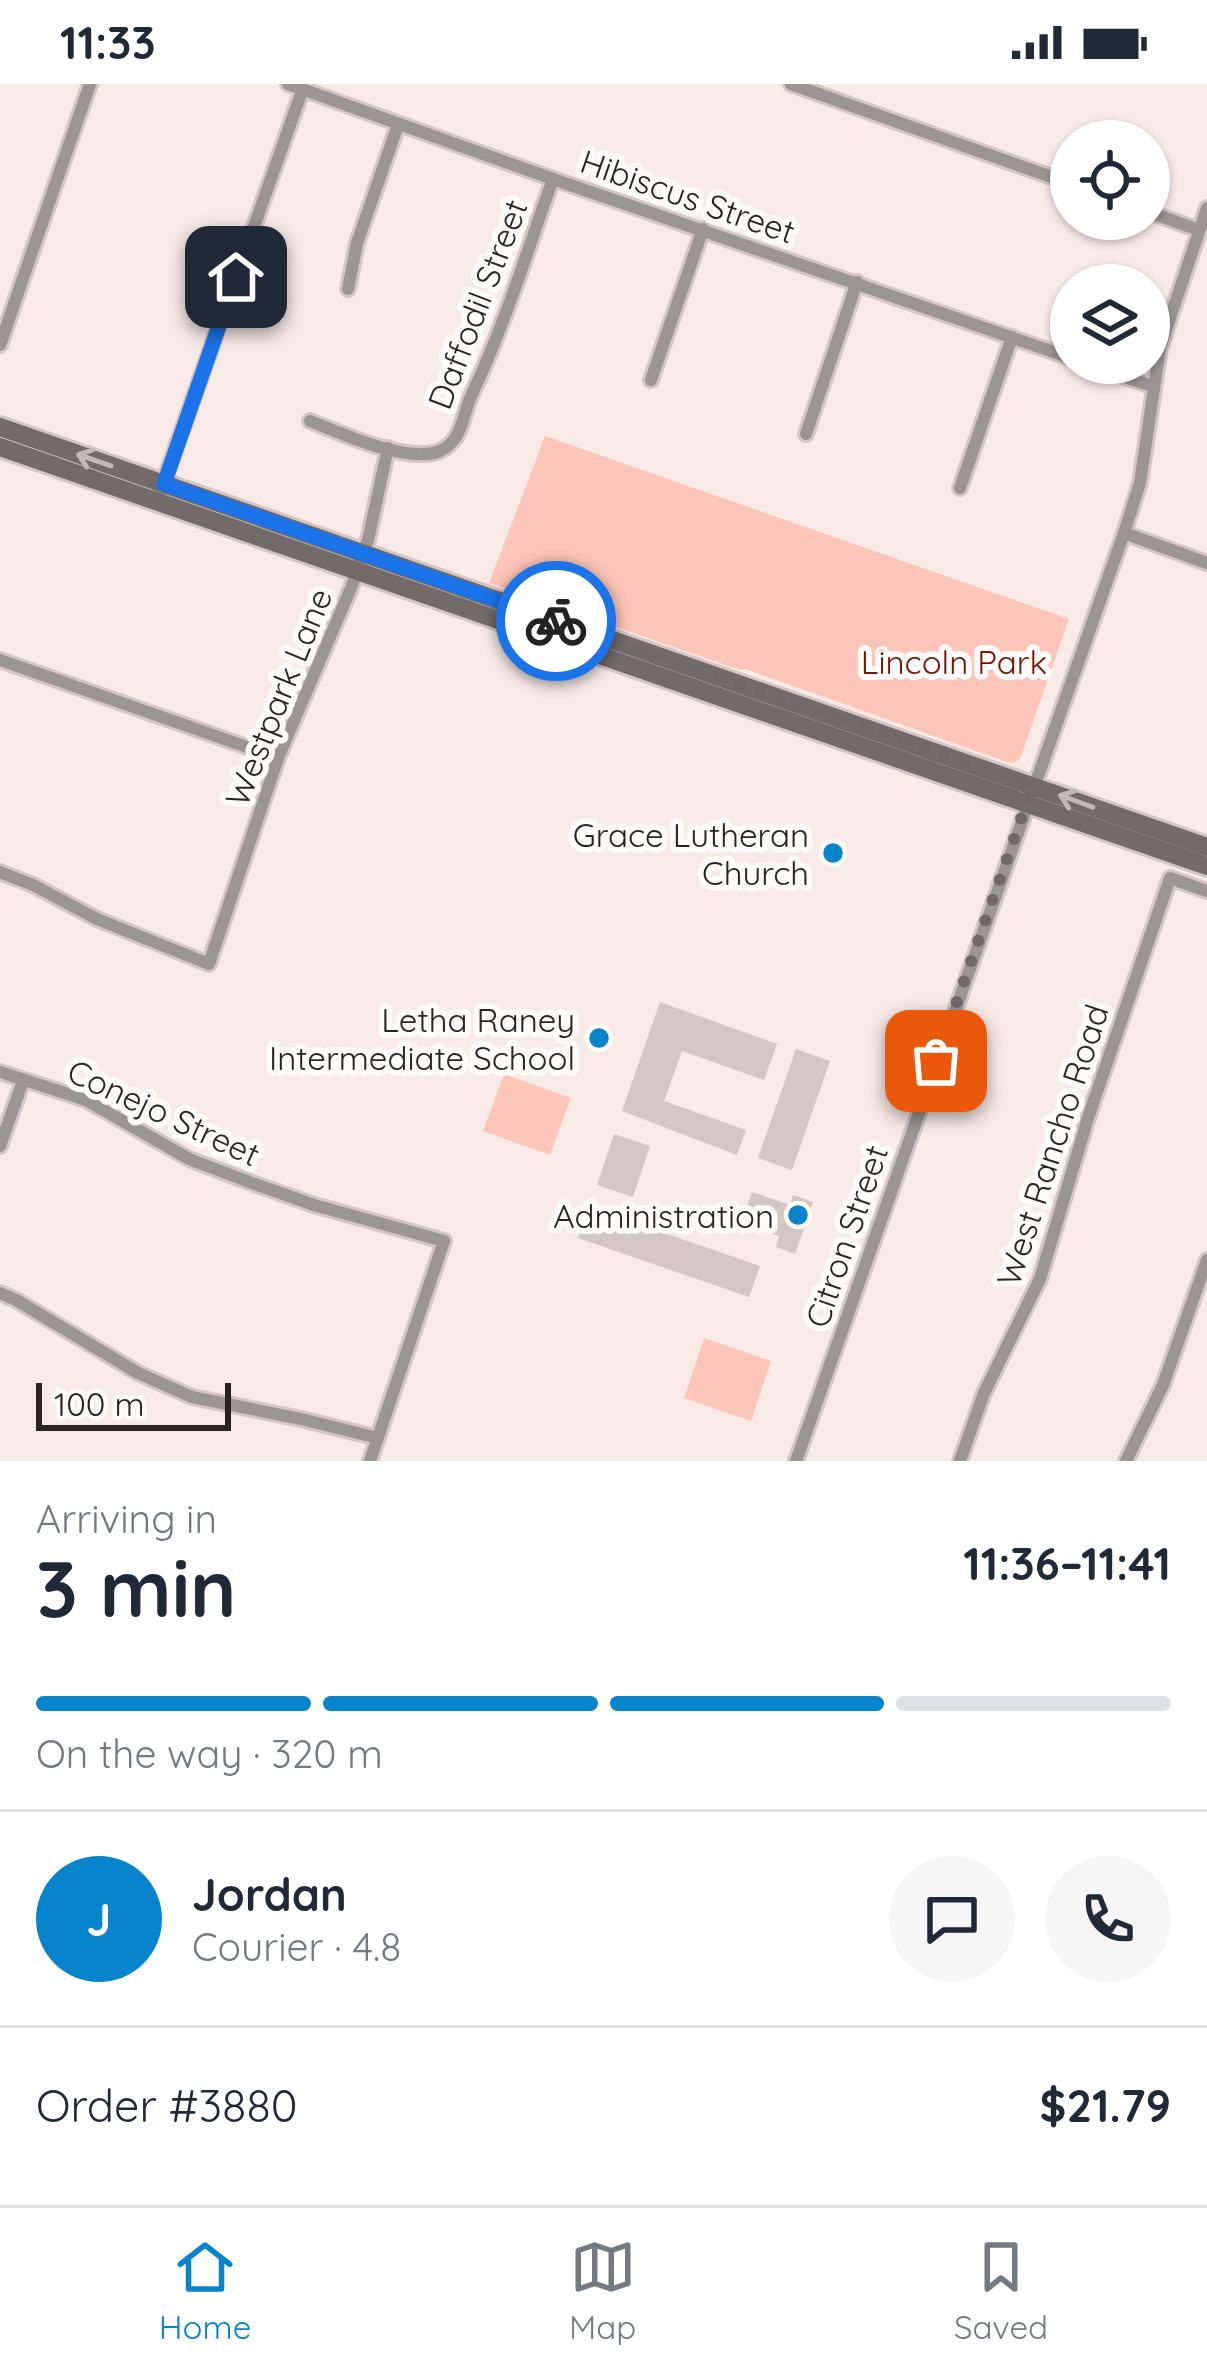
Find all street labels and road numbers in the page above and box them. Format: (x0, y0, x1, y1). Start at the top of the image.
street label: Hibiscus Street (575, 140, 801, 252)
street label: Daffodil Street (418, 193, 536, 415)
street label: Westpark Lane (216, 582, 340, 812)
street label: West Rancho Road (987, 999, 1117, 1291)
street label: Conejo Street (61, 1050, 267, 1174)
street label: Citron Street (796, 1140, 896, 1332)

